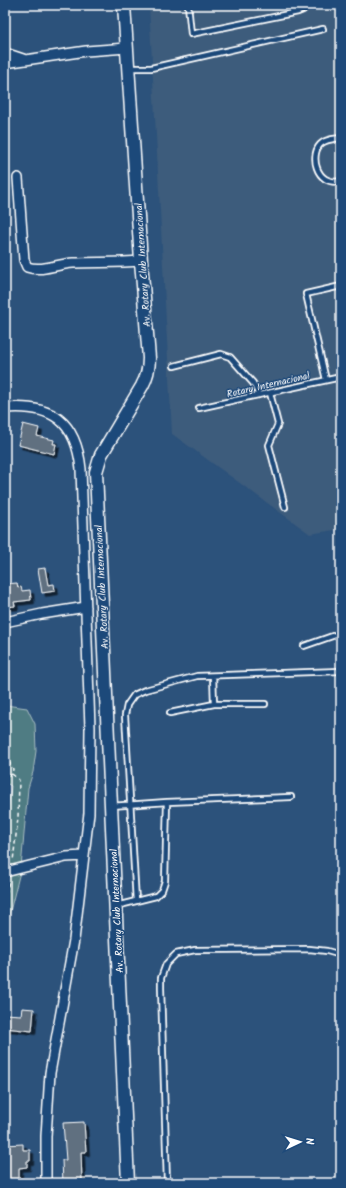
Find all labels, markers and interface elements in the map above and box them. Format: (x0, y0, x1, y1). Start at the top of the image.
street label: Av. Rotary Club Internacional (131, 202, 155, 327)
street label: Rotary Internacional (225, 368, 312, 402)
street label: Av. Rotary Club Internacional (91, 524, 113, 649)
street label: Av. Rotary Club Internacional (106, 848, 128, 973)
north arrow (280, 1122, 320, 1162)
text: N (300, 1137, 318, 1146)

